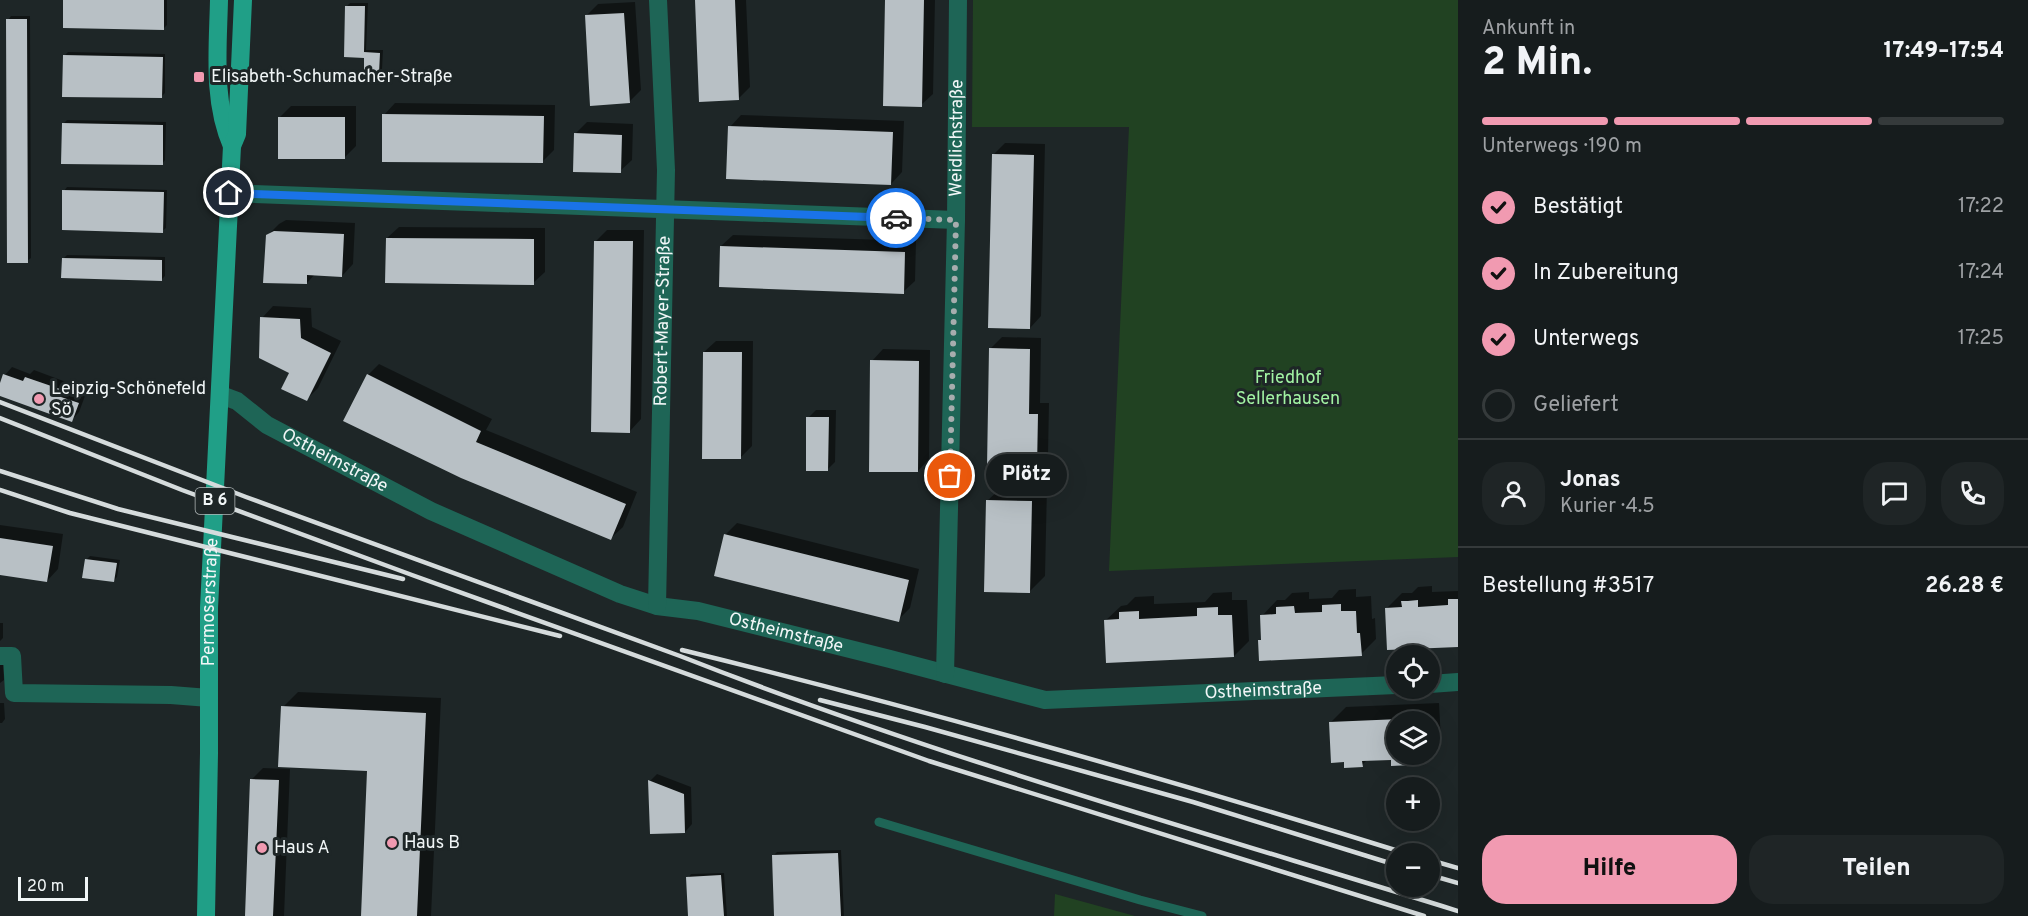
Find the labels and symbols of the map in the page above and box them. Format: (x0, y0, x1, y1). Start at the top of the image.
place label: Elisabeth-Schumacher-Straße (211, 66, 452, 89)
marker: Elisabeth-Schumacher-Straße (192, 70, 206, 84)
street label: Weidlichstraße (945, 79, 969, 197)
pin (203, 167, 254, 218)
courier (866, 188, 926, 248)
street label: Robert-Mayer-Straße (650, 235, 676, 407)
park label: Friedhof Sellerhausen (1236, 367, 1340, 411)
place label: Leipzig-Schönefeld Sö (51, 378, 206, 422)
marker: Leipzig-Schönefeld Sö (32, 392, 46, 406)
street label: Ostheimstraße (277, 423, 392, 498)
pin (924, 450, 975, 501)
callout: Plötz (986, 455, 1067, 497)
road number: B 6 (196, 488, 234, 514)
street label: Permoserstraße (198, 537, 224, 666)
street label: Ostheimstraße (726, 608, 846, 658)
street label: Ostheimstraße (1204, 677, 1322, 705)
place label: Haus B (404, 832, 460, 855)
marker: Haus B (385, 836, 399, 850)
place label: Haus A (274, 837, 330, 860)
marker: Haus A (255, 841, 269, 855)
scale bar (18, 874, 88, 902)

